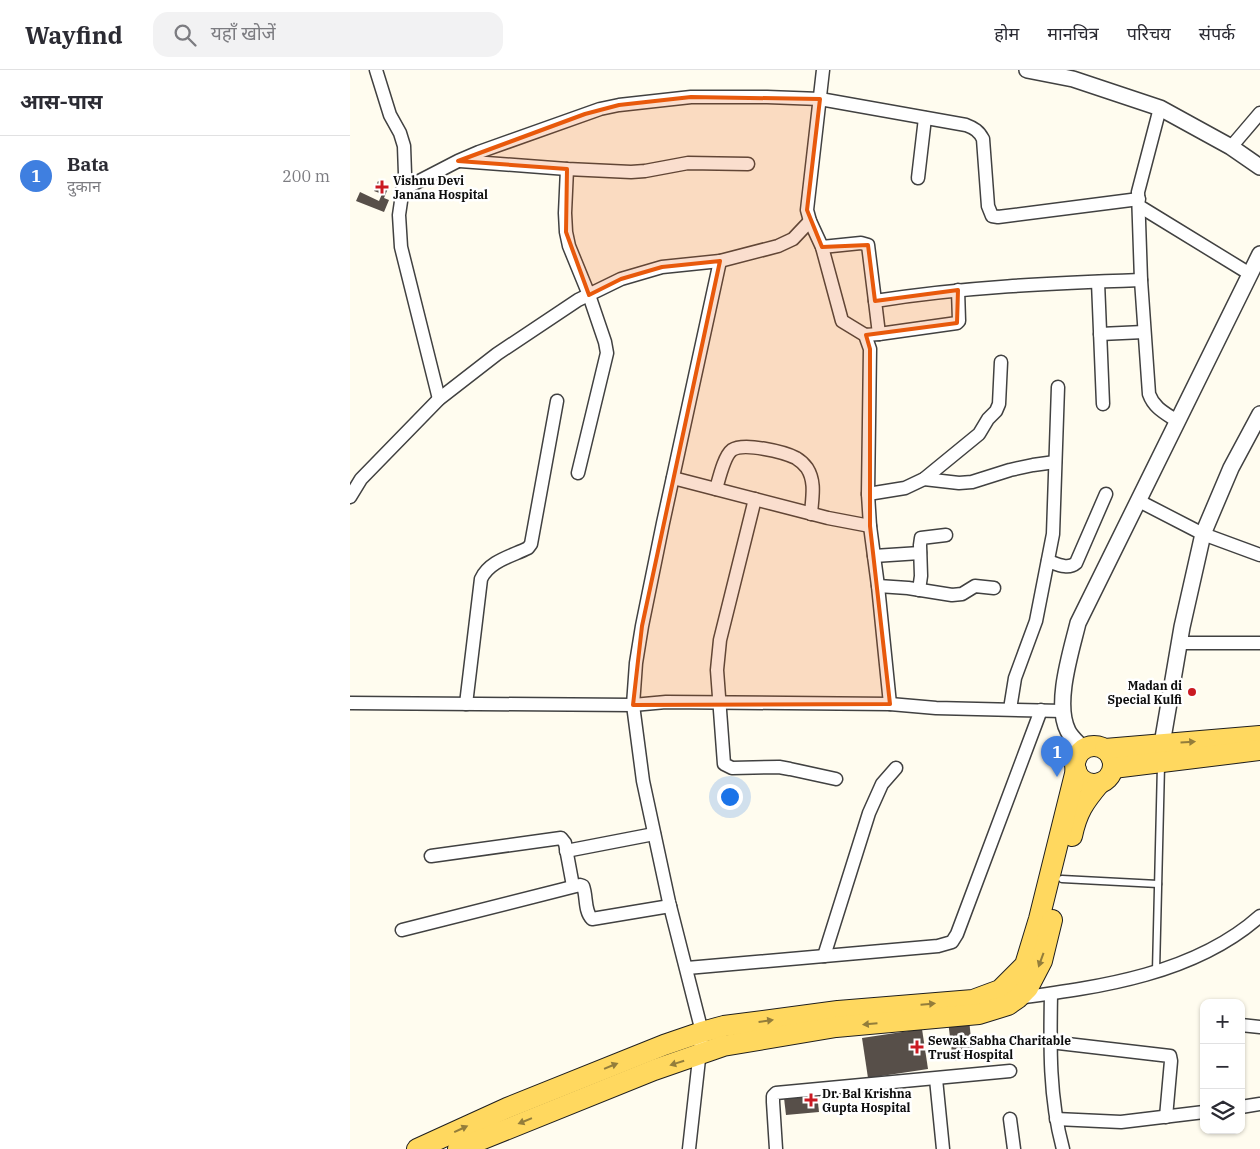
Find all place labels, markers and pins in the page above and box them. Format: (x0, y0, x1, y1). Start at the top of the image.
place label: Vishnu Devi Janana Hospital (393, 173, 488, 202)
marker: Vishnu Devi Janana Hospital (375, 180, 389, 194)
place label: Madan di Special Kulfi (1108, 678, 1182, 707)
marker: Madan di Special Kulfi (1186, 686, 1198, 698)
pin: 1 (1041, 736, 1073, 777)
place label: Sewak Sabha Charitable Trust Hospital (928, 1033, 1071, 1062)
marker: Sewak Sabha Charitable Trust Hospital (910, 1040, 924, 1054)
place label: Dr. Bal Krishna Gupta Hospital (822, 1086, 912, 1115)
marker: Dr. Bal Krishna Gupta Hospital (804, 1093, 818, 1107)

